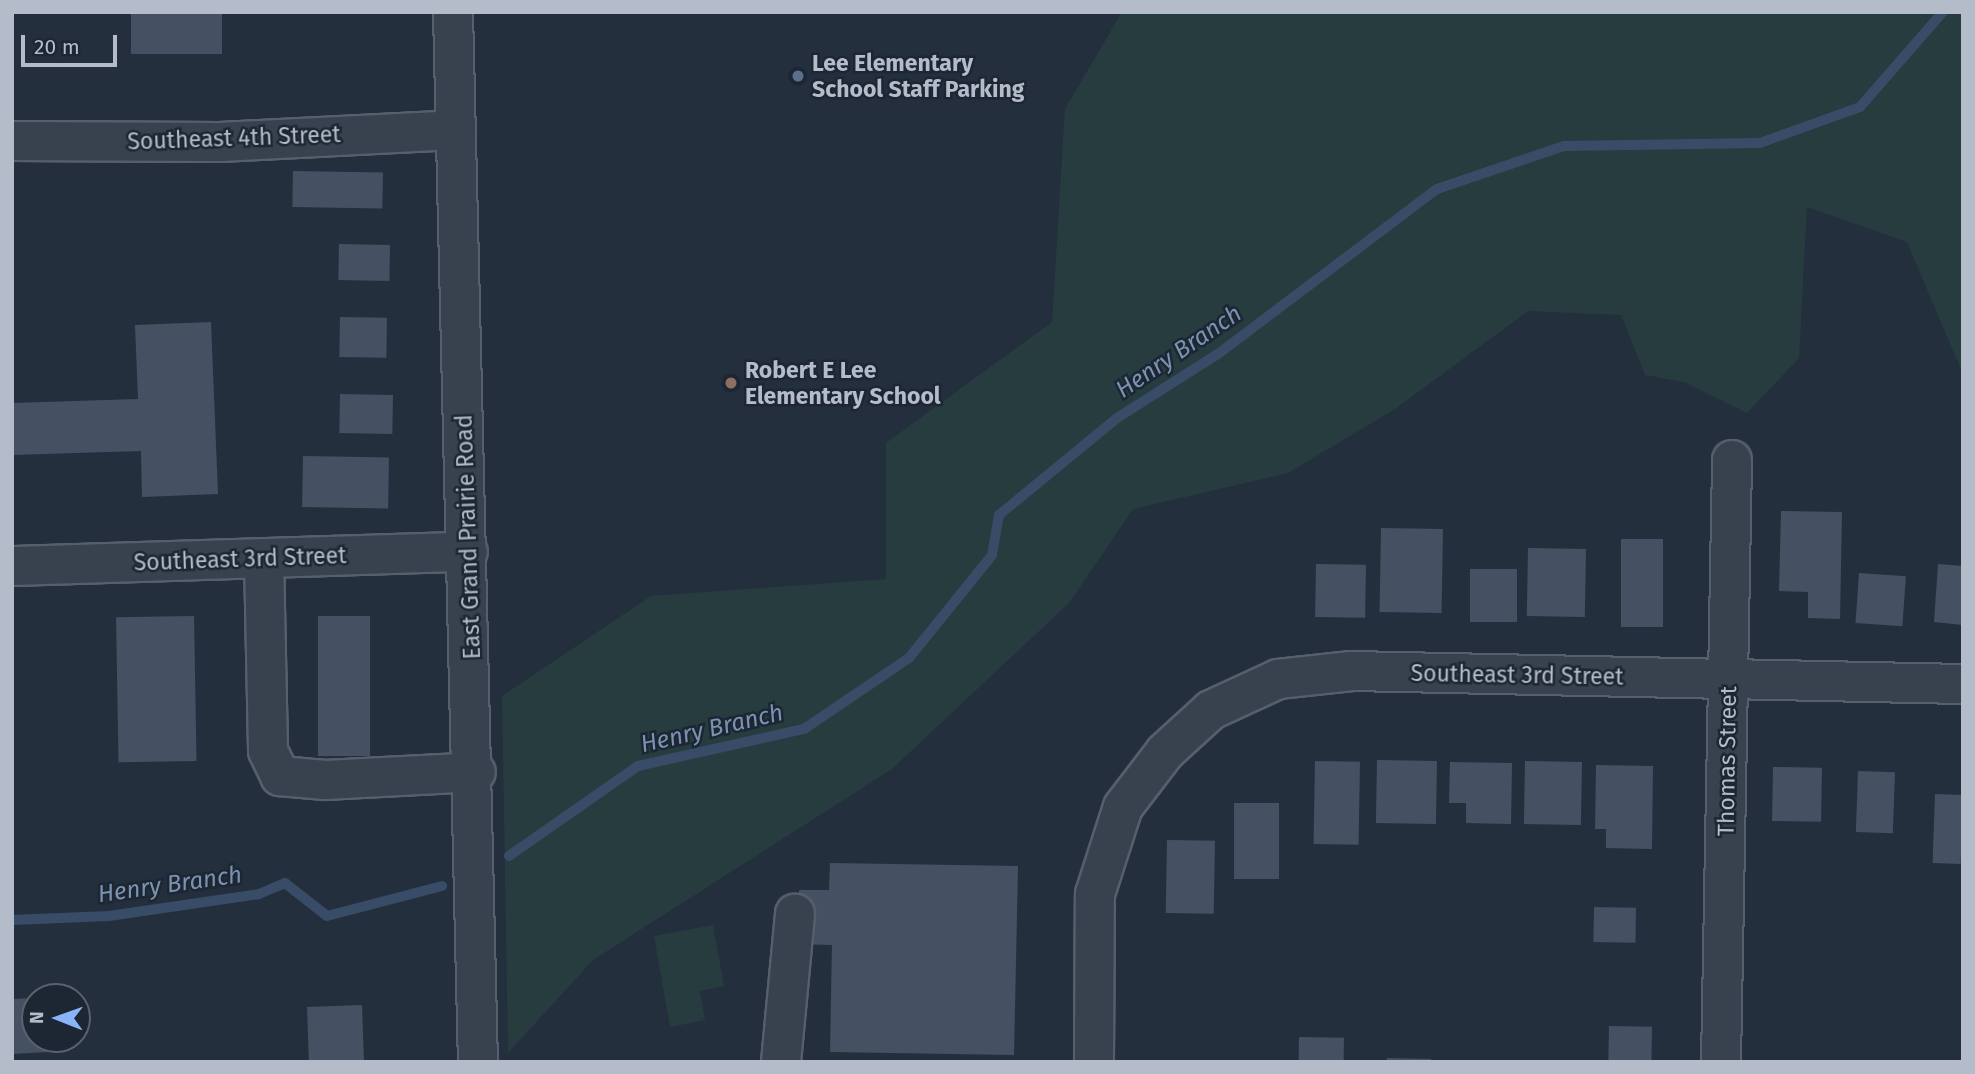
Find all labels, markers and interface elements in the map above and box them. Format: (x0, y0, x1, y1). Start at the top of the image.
scale bar (24, 21, 121, 65)
text: 20 m (34, 34, 80, 60)
place label: Lee Elementary School Staff Parking (812, 49, 1024, 103)
marker: Lee Elementary School Staff Parking (790, 68, 806, 84)
street label: Southeast 4th Street (127, 120, 341, 156)
water label: Henry Branch (1111, 299, 1247, 405)
place label: Robert E Lee Elementary School (745, 356, 941, 410)
marker: Robert E Lee Elementary School (723, 375, 739, 391)
street label: East Grand Prairie Road (450, 414, 486, 660)
street label: Southeast 3rd Street (133, 541, 347, 577)
street label: Southeast 3rd Street (1410, 659, 1624, 691)
street label: Thomas Street (1712, 686, 1742, 836)
water label: Henry Branch (638, 699, 786, 759)
water label: Henry Branch (96, 861, 244, 909)
north arrow (21, 983, 91, 1053)
text: N (25, 1011, 48, 1024)

